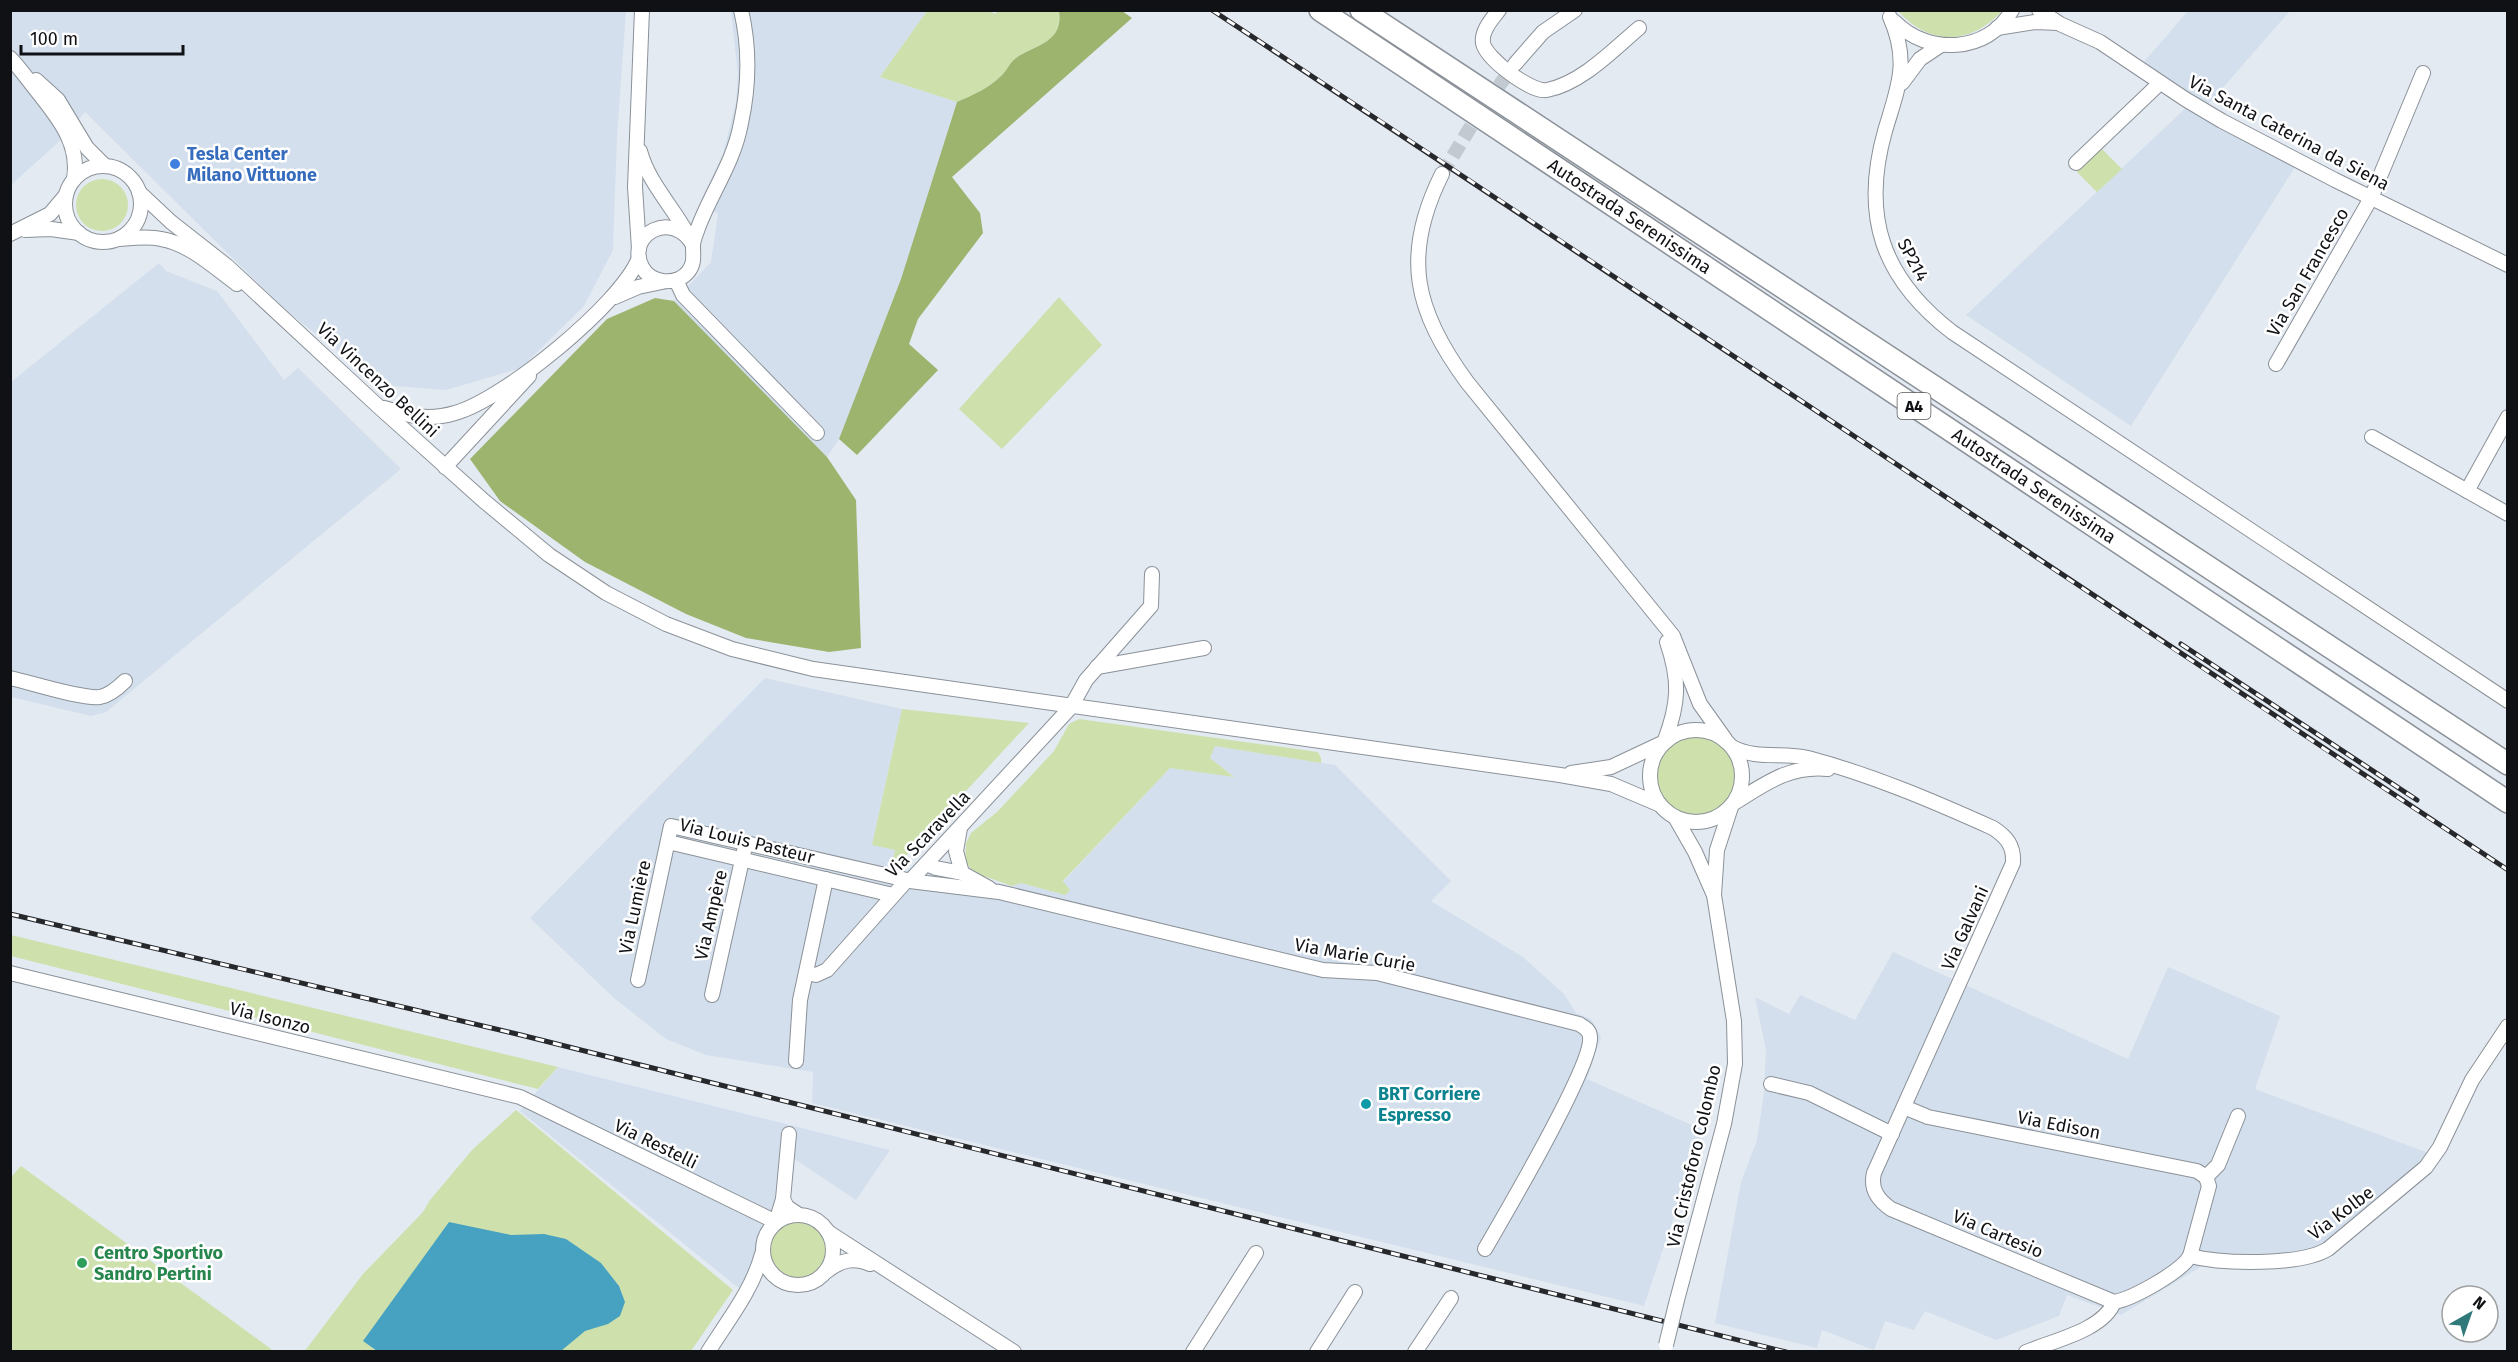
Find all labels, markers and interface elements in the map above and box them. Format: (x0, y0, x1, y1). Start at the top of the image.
scale bar (21, 18, 183, 56)
text: 100 m (30, 28, 78, 50)
street label: Via Santa Caterina da Siena (2185, 71, 2393, 195)
place label: Tesla Center Milano Vittuone (187, 143, 317, 186)
street label: Autostrada Serenissima (1543, 154, 1716, 279)
marker: Tesla Center Milano Vittuone (168, 157, 182, 171)
street label: Via San Francesco (2262, 204, 2354, 340)
street label: SP214 (1893, 235, 1934, 286)
street label: Via Vincenzo Bellini (312, 318, 444, 442)
road number: A4 (1898, 393, 1930, 419)
street label: Autostrada Serenissima (1948, 423, 2120, 548)
street label: Via Scaravella (881, 786, 975, 882)
street label: Via Louis Pasteur (677, 814, 817, 868)
street label: Via Lumière (614, 858, 656, 956)
street label: Via Ampère (690, 868, 732, 962)
street label: Via Galvani (1937, 883, 1993, 973)
street label: Via Marie Curie (1293, 934, 1417, 976)
street label: Via Isonzo (227, 997, 313, 1039)
street label: Via Cristoforo Colombo (1662, 1062, 1726, 1250)
place label: BRT Corriere Espresso (1378, 1083, 1480, 1126)
marker: BRT Corriere Espresso (1359, 1097, 1373, 1111)
street label: Via Edison (2016, 1106, 2102, 1144)
street label: Via Restelli (611, 1114, 701, 1174)
street label: Via Kolbe (2304, 1181, 2378, 1245)
street label: Via Cartesio (1949, 1205, 2047, 1263)
place label: Centro Sportivo Sandro Pertini (94, 1242, 223, 1285)
marker: Centro Sportivo Sandro Pertini (75, 1256, 89, 1270)
north arrow (2440, 1284, 2500, 1344)
text: N (2469, 1292, 2489, 1314)

